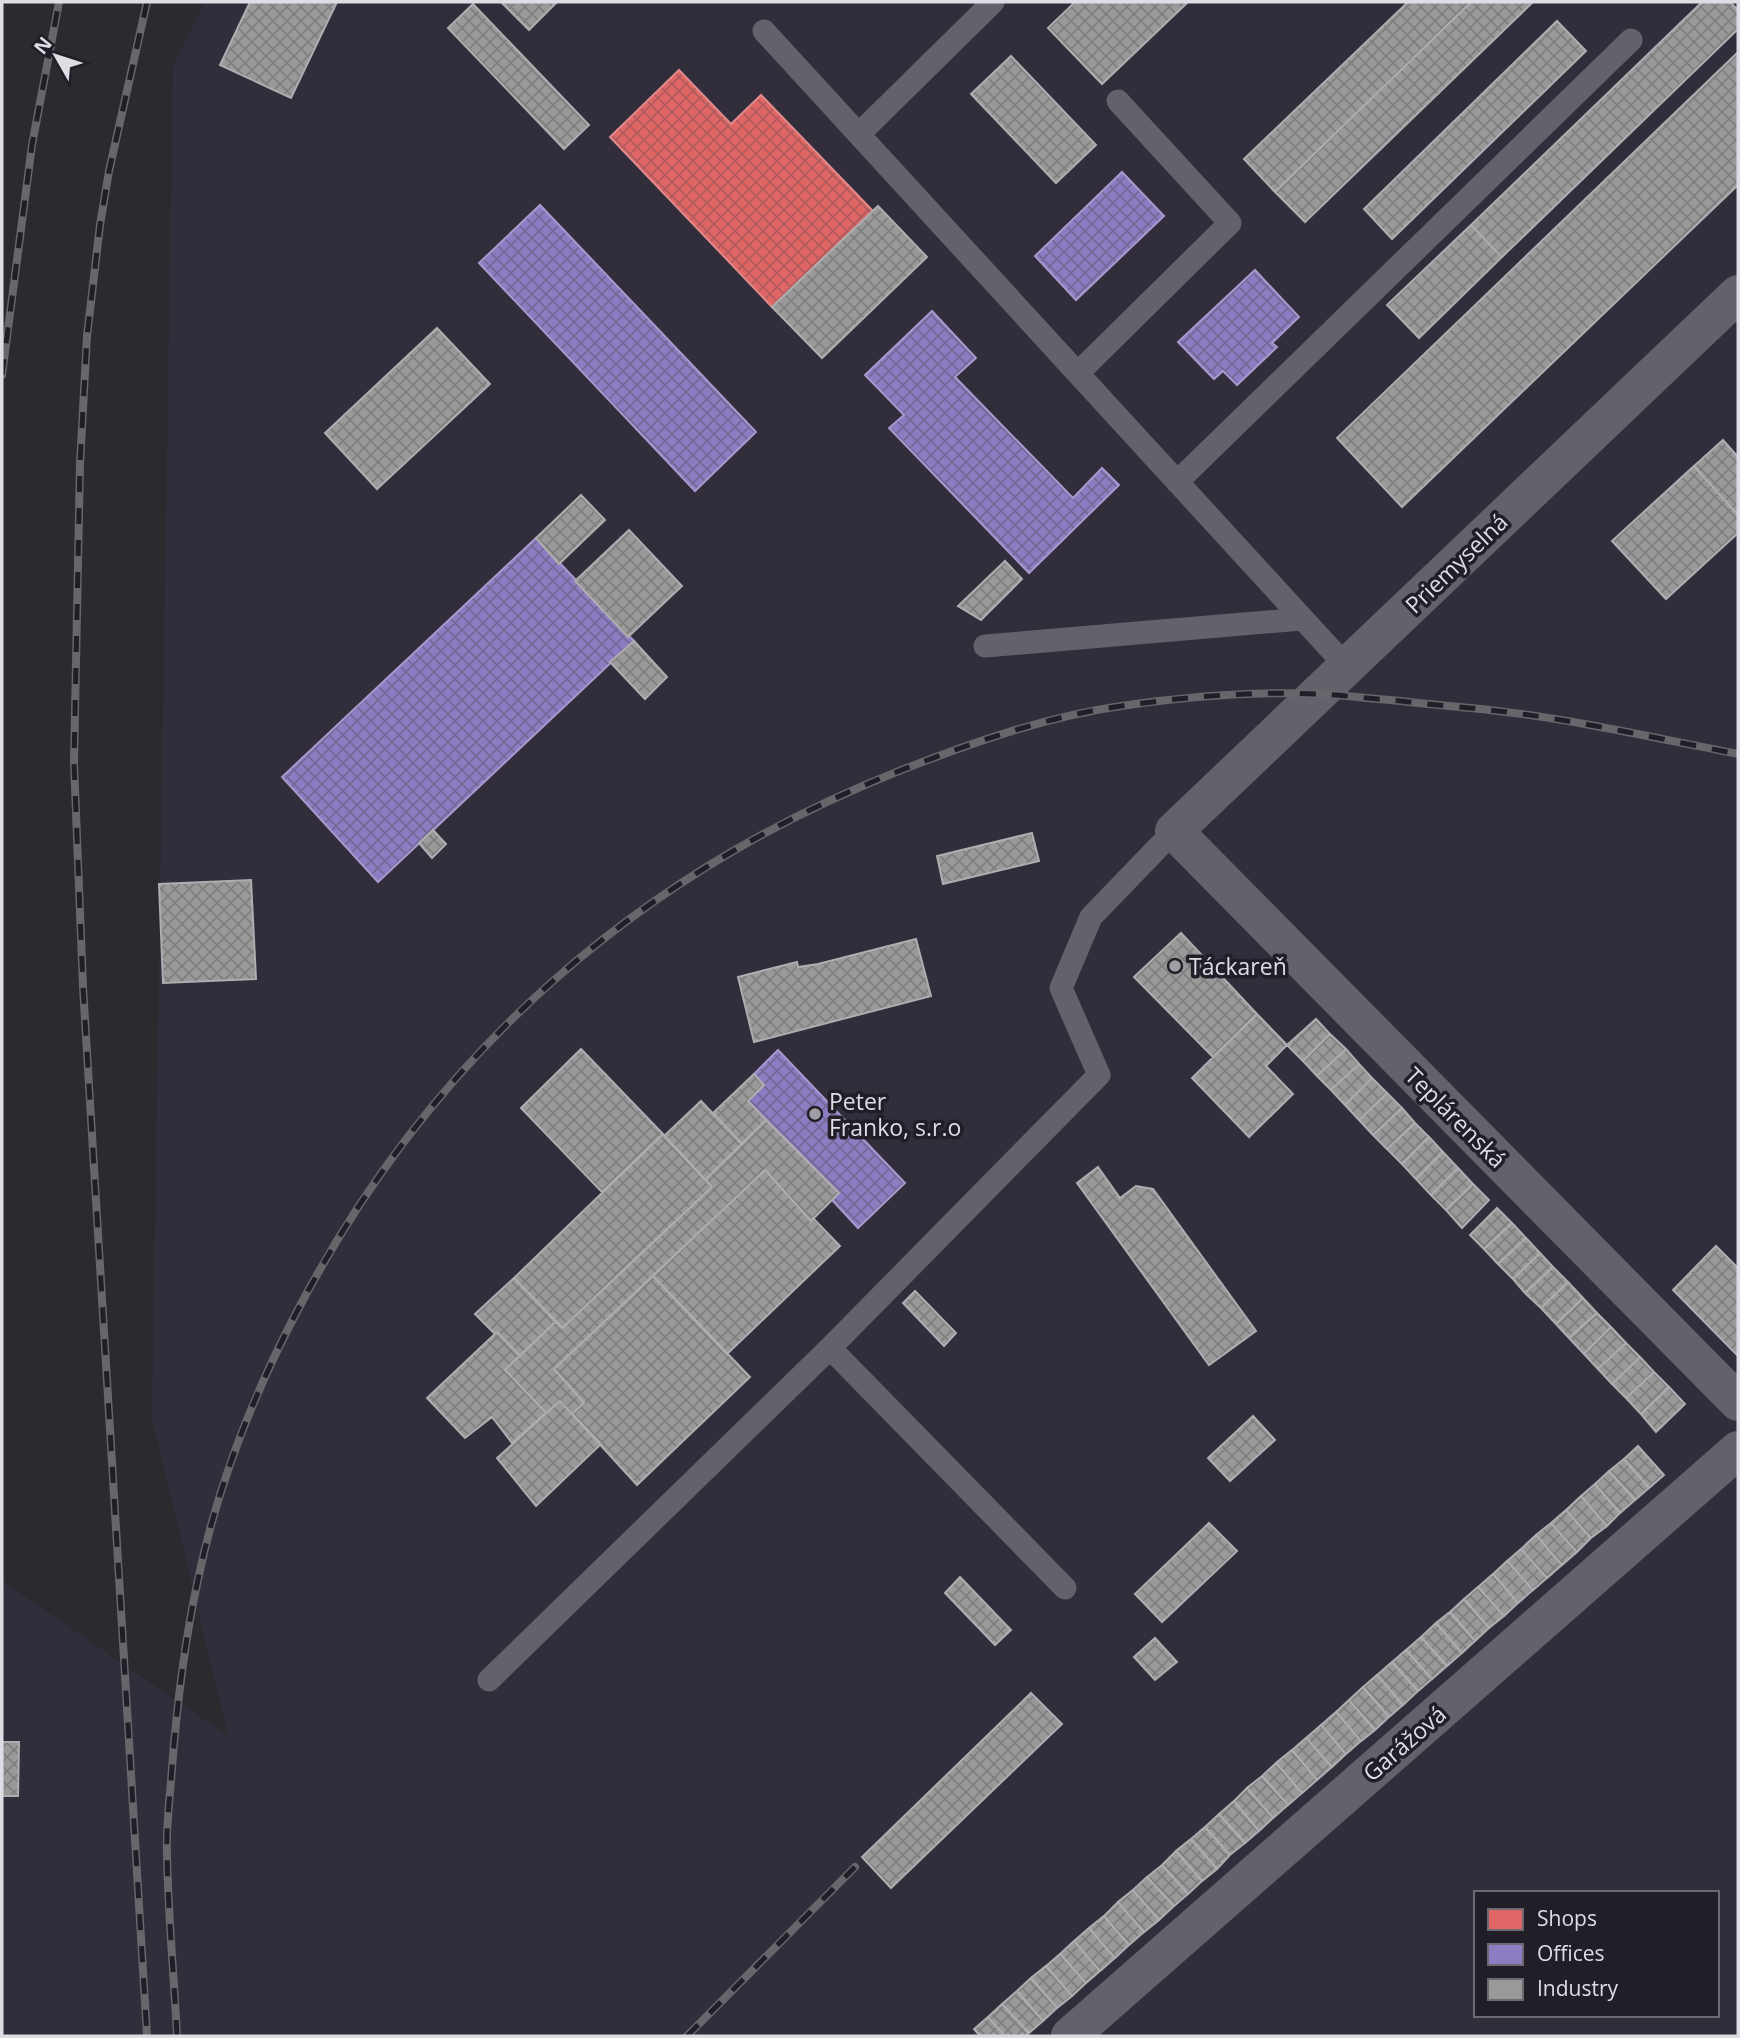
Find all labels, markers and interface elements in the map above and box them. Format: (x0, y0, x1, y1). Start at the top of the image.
north arrow (21, 21, 91, 91)
text: N (28, 31, 58, 59)
street label: Priemyselná (1398, 506, 1514, 620)
place label: Táckareň (1189, 950, 1287, 982)
marker: Táckareň (1167, 958, 1183, 974)
street label: Teplárenská (1399, 1060, 1513, 1174)
place label: Peter Franko, s.r.o (829, 1085, 961, 1143)
marker: Peter Franko, s.r.o (807, 1106, 823, 1122)
street label: Garážová (1356, 1698, 1452, 1788)
legend (1474, 1891, 1719, 2017)
text: Shops (1537, 1904, 1597, 1932)
text: Offices (1537, 1939, 1605, 1967)
text: Industry (1537, 1974, 1619, 2002)

